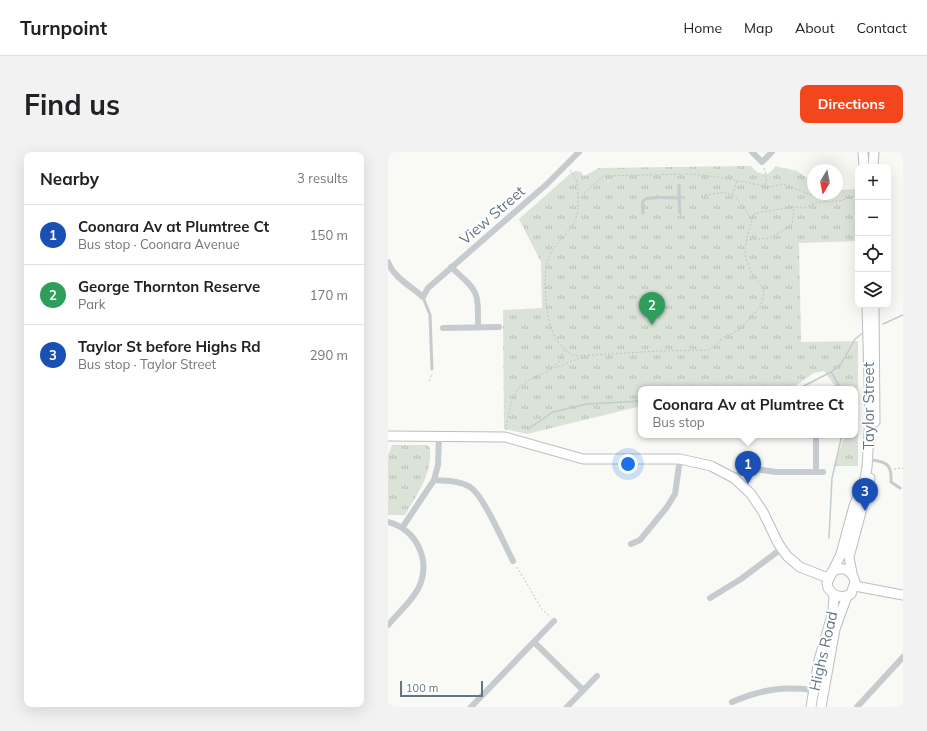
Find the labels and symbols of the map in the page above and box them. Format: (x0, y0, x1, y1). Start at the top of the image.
north arrow (807, 164, 843, 200)
street label: View Street (455, 181, 529, 249)
pin: 2 (639, 292, 665, 325)
street label: Taylor Street (859, 362, 878, 450)
pin: 1 (735, 451, 761, 484)
your location (618, 454, 638, 474)
pin: 3 (852, 478, 878, 511)
street label: Highs Road (805, 609, 841, 693)
scale bar (400, 679, 483, 698)

